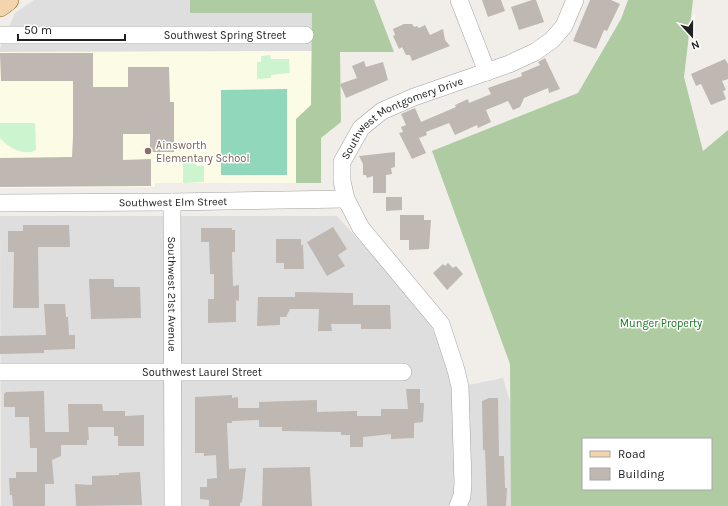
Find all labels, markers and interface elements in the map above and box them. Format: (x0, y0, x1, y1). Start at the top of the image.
scale bar (18, 16, 125, 42)
north arrow (672, 16, 712, 56)
text: 50 m (24, 23, 52, 37)
street label: Southwest Spring Street (164, 29, 286, 42)
text: N (689, 37, 701, 52)
street label: Southwest Montgomery Drive (338, 74, 465, 162)
place label: Ainsworth Elementary School (156, 139, 249, 165)
marker: Ainsworth Elementary School (143, 146, 153, 156)
street label: Southwest Elm Street (119, 195, 227, 209)
street label: Southwest 21st Avenue (166, 236, 179, 352)
park label: Munger Property (620, 317, 702, 330)
street label: Southwest Laurel Street (142, 366, 262, 379)
legend (582, 438, 712, 490)
text: Road (618, 447, 646, 461)
text: Building (618, 467, 665, 481)

